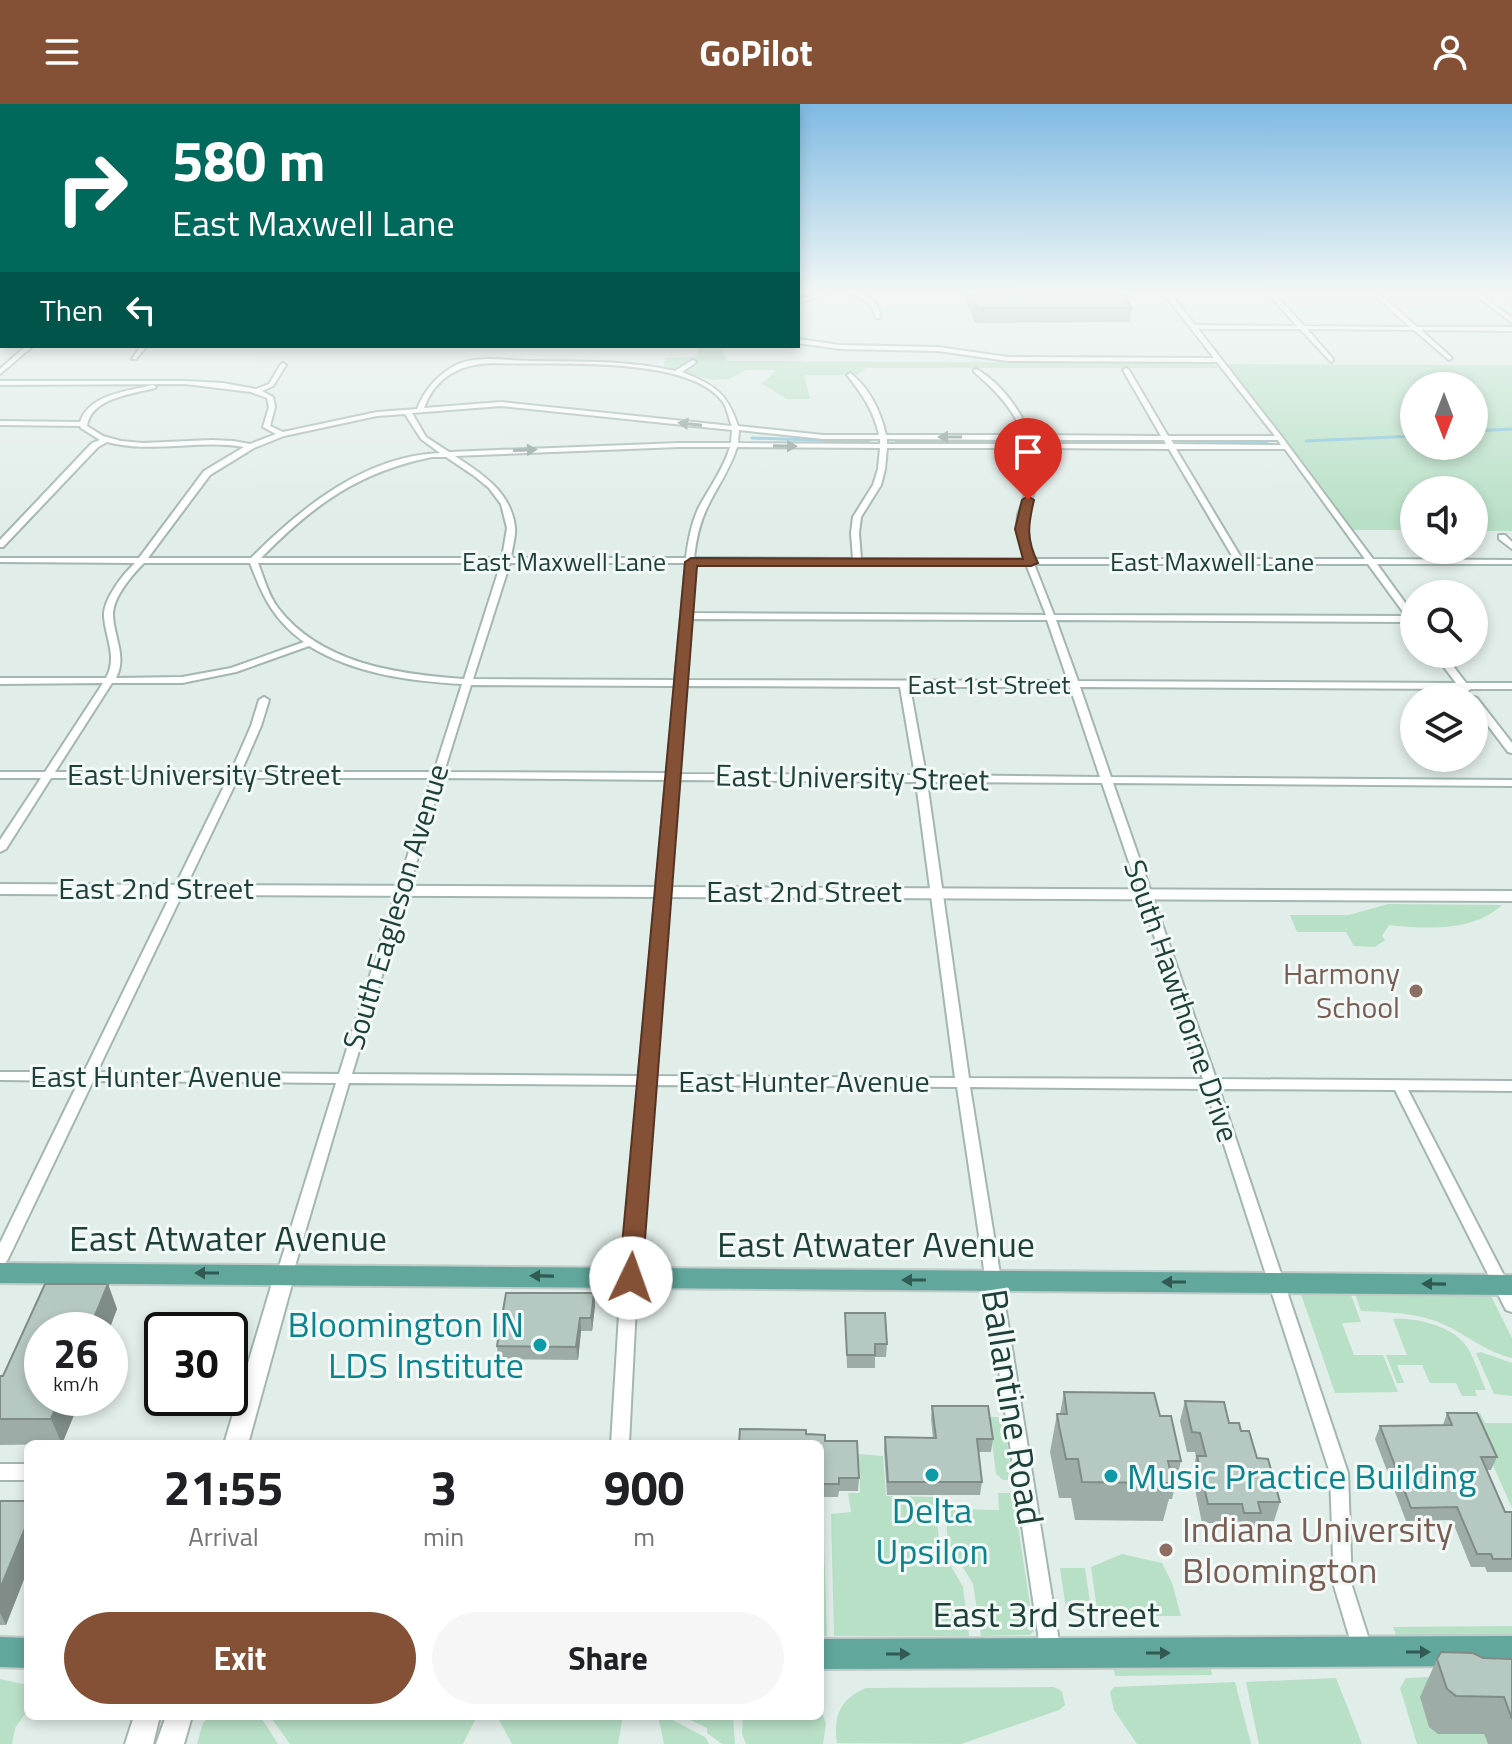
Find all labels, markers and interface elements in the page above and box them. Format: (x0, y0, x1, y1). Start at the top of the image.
text: GoPilot (699, 25, 813, 80)
icon: menu (40, 30, 84, 74)
icon: person (1428, 30, 1472, 74)
text: 580 m (172, 118, 325, 203)
icon: right (40, 136, 144, 240)
text: East Maxwell Lane (172, 195, 455, 250)
text: Then (40, 287, 103, 333)
icon: left (119, 288, 163, 332)
north arrow (1400, 372, 1488, 460)
map controls (1400, 372, 1488, 772)
one-way arrow (677, 418, 702, 431)
pin (994, 418, 1062, 500)
icon: arrive (1006, 430, 1050, 474)
one-way arrow (937, 431, 962, 444)
one-way arrow (773, 439, 798, 452)
one-way arrow (513, 443, 538, 456)
button: sound (1400, 476, 1488, 564)
street label: East Maxwell Lane (462, 542, 666, 581)
street label: East Maxwell Lane (1110, 542, 1314, 581)
button: search (1400, 580, 1488, 668)
street label: East 1st Street (908, 665, 1070, 704)
button: layers (1400, 684, 1488, 772)
street label: East University Street (67, 751, 341, 797)
street label: East University Street (715, 752, 990, 802)
street label: South Eagleson Avenue (330, 758, 460, 1055)
street label: South Hawthorne Drive (1112, 853, 1252, 1148)
street label: East 2nd Street (58, 865, 254, 911)
street label: East 2nd Street (706, 868, 902, 914)
place label: Harmony School (1283, 950, 1400, 1030)
marker: Harmony School (1407, 982, 1425, 1000)
street label: East Hunter Avenue (30, 1053, 282, 1099)
street label: East Hunter Avenue (678, 1058, 930, 1104)
street label: East Atwater Avenue (69, 1210, 387, 1265)
street label: East Atwater Avenue (717, 1216, 1035, 1271)
position arrow (589, 1236, 673, 1320)
one-way arrow (194, 1267, 219, 1279)
one-way arrow (529, 1270, 554, 1282)
one-way arrow (901, 1274, 926, 1286)
one-way arrow (1161, 1276, 1186, 1288)
one-way arrow (1421, 1278, 1446, 1290)
street label: Ballantine Road (968, 1285, 1059, 1529)
place label: Bloomington IN LDS Institute (288, 1296, 524, 1392)
speed limit sign: 30 (144, 1312, 248, 1416)
text: 26 (54, 1323, 98, 1384)
marker: Bloomington IN LDS Institute (531, 1336, 549, 1354)
text: km/h (53, 1368, 99, 1399)
place label: Music Practice Building (1127, 1448, 1477, 1503)
text: 21:55 (164, 1451, 283, 1524)
text: 3 (430, 1451, 457, 1524)
text: 900 (604, 1451, 684, 1524)
marker: Delta Upsilon (923, 1466, 941, 1484)
marker: Music Practice Building (1102, 1467, 1120, 1485)
place label: Delta Upsilon (875, 1482, 989, 1578)
place label: Indiana University Bloomington (1182, 1501, 1453, 1597)
text: Arrival (188, 1517, 259, 1556)
text: min (423, 1517, 464, 1556)
text: m (633, 1517, 655, 1556)
marker: Indiana University Bloomington (1157, 1541, 1175, 1559)
street label: East 3rd Street (932, 1586, 1160, 1641)
button: Exit (64, 1612, 416, 1704)
button: Share (432, 1612, 784, 1704)
one-way arrow (1406, 1646, 1431, 1658)
one-way arrow (1146, 1647, 1171, 1659)
one-way arrow (886, 1648, 911, 1660)

